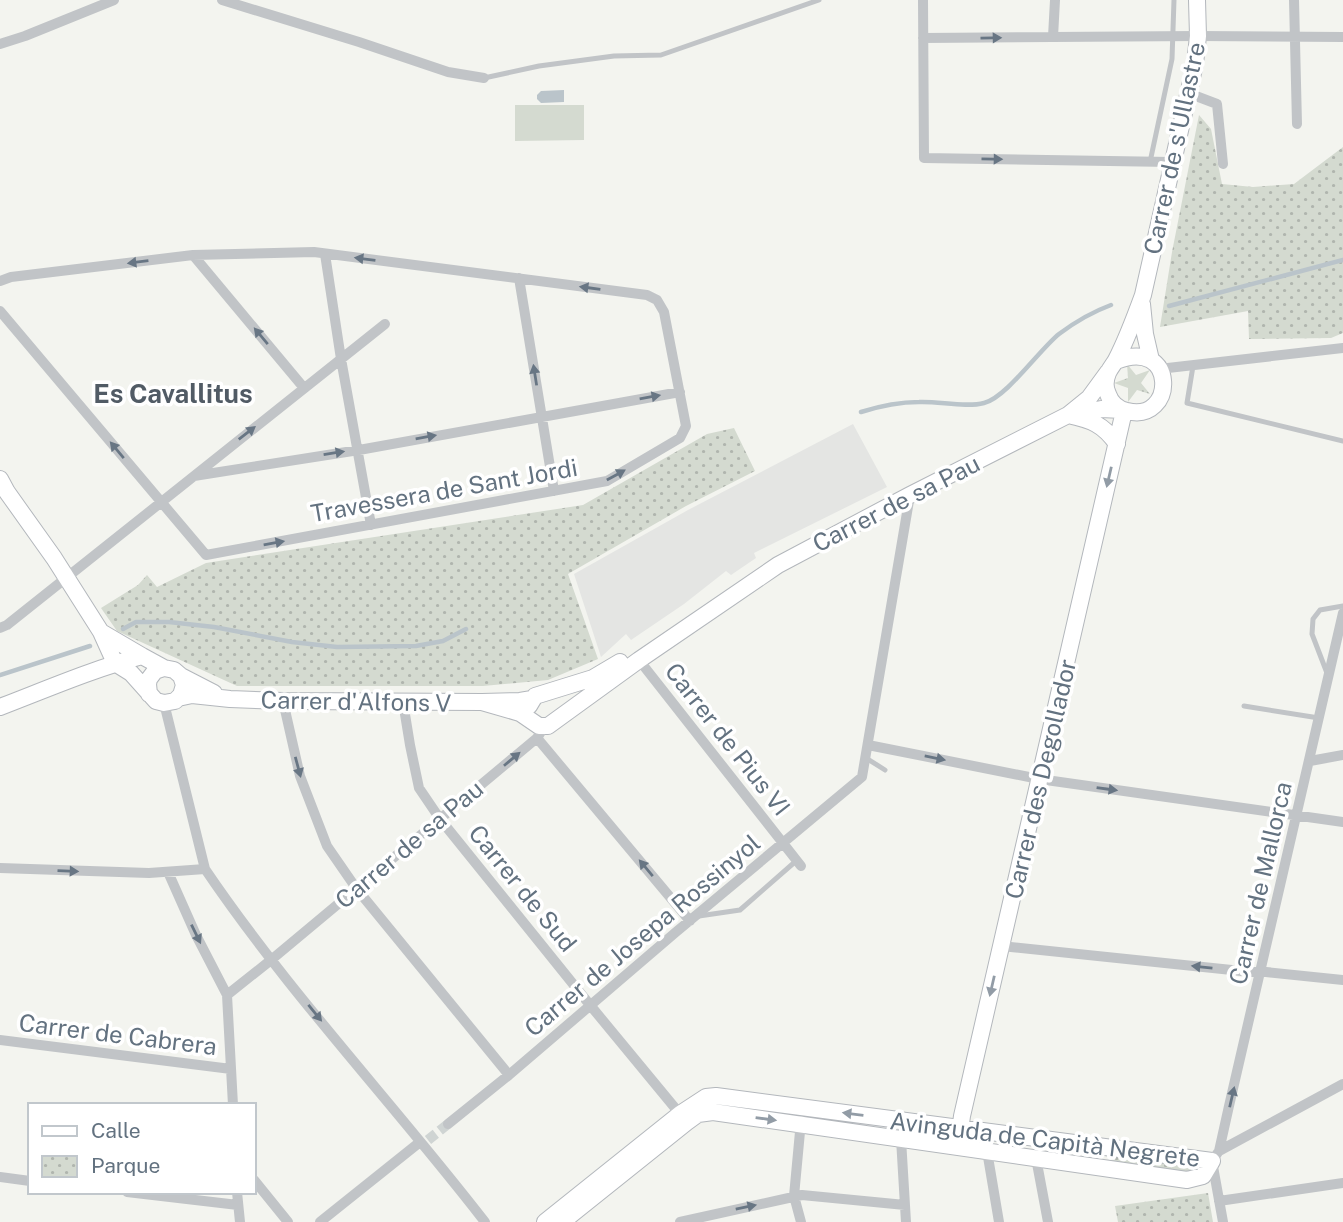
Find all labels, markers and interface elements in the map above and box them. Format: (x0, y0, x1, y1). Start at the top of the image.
one-way arrow (981, 32, 1003, 44)
street label: Carrer de s'Ullastre (1138, 39, 1210, 257)
one-way arrow (981, 153, 1003, 165)
one-way arrow (354, 253, 376, 264)
one-way arrow (127, 256, 149, 267)
one-way arrow (579, 282, 601, 293)
one-way arrow (253, 327, 268, 345)
one-way arrow (529, 364, 540, 386)
district label: Es Cavallitus (93, 378, 253, 409)
one-way arrow (639, 392, 661, 403)
one-way arrow (238, 426, 256, 441)
one-way arrow (415, 432, 437, 443)
one-way arrow (110, 441, 125, 458)
one-way arrow (323, 448, 345, 459)
street label: Carrer de sa Pau (808, 449, 984, 557)
street label: Travessera de Sant Jordi (309, 453, 579, 527)
one-way arrow (1103, 467, 1114, 489)
one-way arrow (607, 470, 627, 482)
one-way arrow (263, 537, 285, 548)
street label: Carrer des Degollador (999, 656, 1081, 902)
street label: Carrer de Pius VI (660, 657, 796, 821)
street label: Carrer d'Alfons V (260, 685, 452, 717)
one-way arrow (502, 751, 520, 766)
one-way arrow (924, 753, 946, 764)
one-way arrow (293, 756, 304, 778)
street label: Carrer de sa Pau (330, 774, 488, 914)
street label: Carrer de Mallorca (1223, 779, 1297, 987)
one-way arrow (1096, 783, 1118, 794)
street label: Carrer de Sud (463, 819, 583, 957)
street label: Carrer de Josepa Rossinyol (519, 828, 765, 1042)
one-way arrow (639, 860, 654, 878)
one-way arrow (57, 865, 79, 876)
one-way arrow (191, 924, 202, 944)
one-way arrow (1191, 961, 1213, 972)
one-way arrow (986, 975, 997, 997)
one-way arrow (307, 1003, 322, 1021)
street label: Carrer de Cabrera (17, 1008, 219, 1060)
one-way arrow (1226, 1085, 1237, 1107)
legend (28, 1103, 256, 1194)
street label: Avinguda de Capità Negrete (888, 1106, 1202, 1172)
one-way arrow (842, 1109, 864, 1120)
one-way arrow (755, 1114, 777, 1125)
text: Calle (91, 1118, 141, 1143)
text: Parque (91, 1153, 160, 1178)
one-way arrow (735, 1202, 757, 1213)

